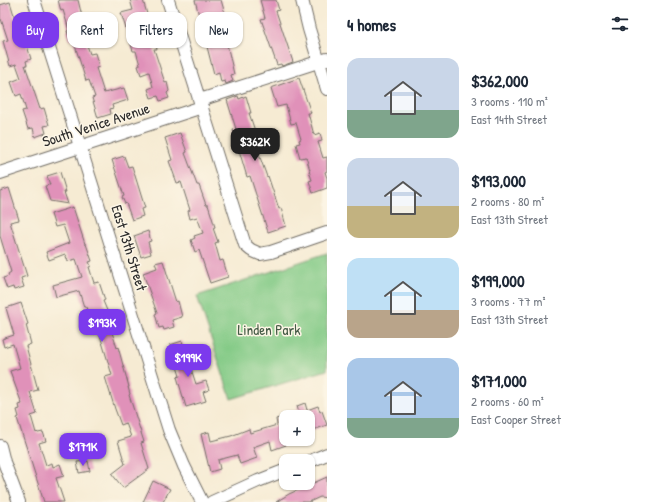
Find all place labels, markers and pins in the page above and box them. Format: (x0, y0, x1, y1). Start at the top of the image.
pin: $362K (227, 128, 283, 162)
pin: $193K (74, 309, 130, 343)
pin: $199K (160, 344, 216, 378)
pin: $171K (55, 433, 111, 467)

